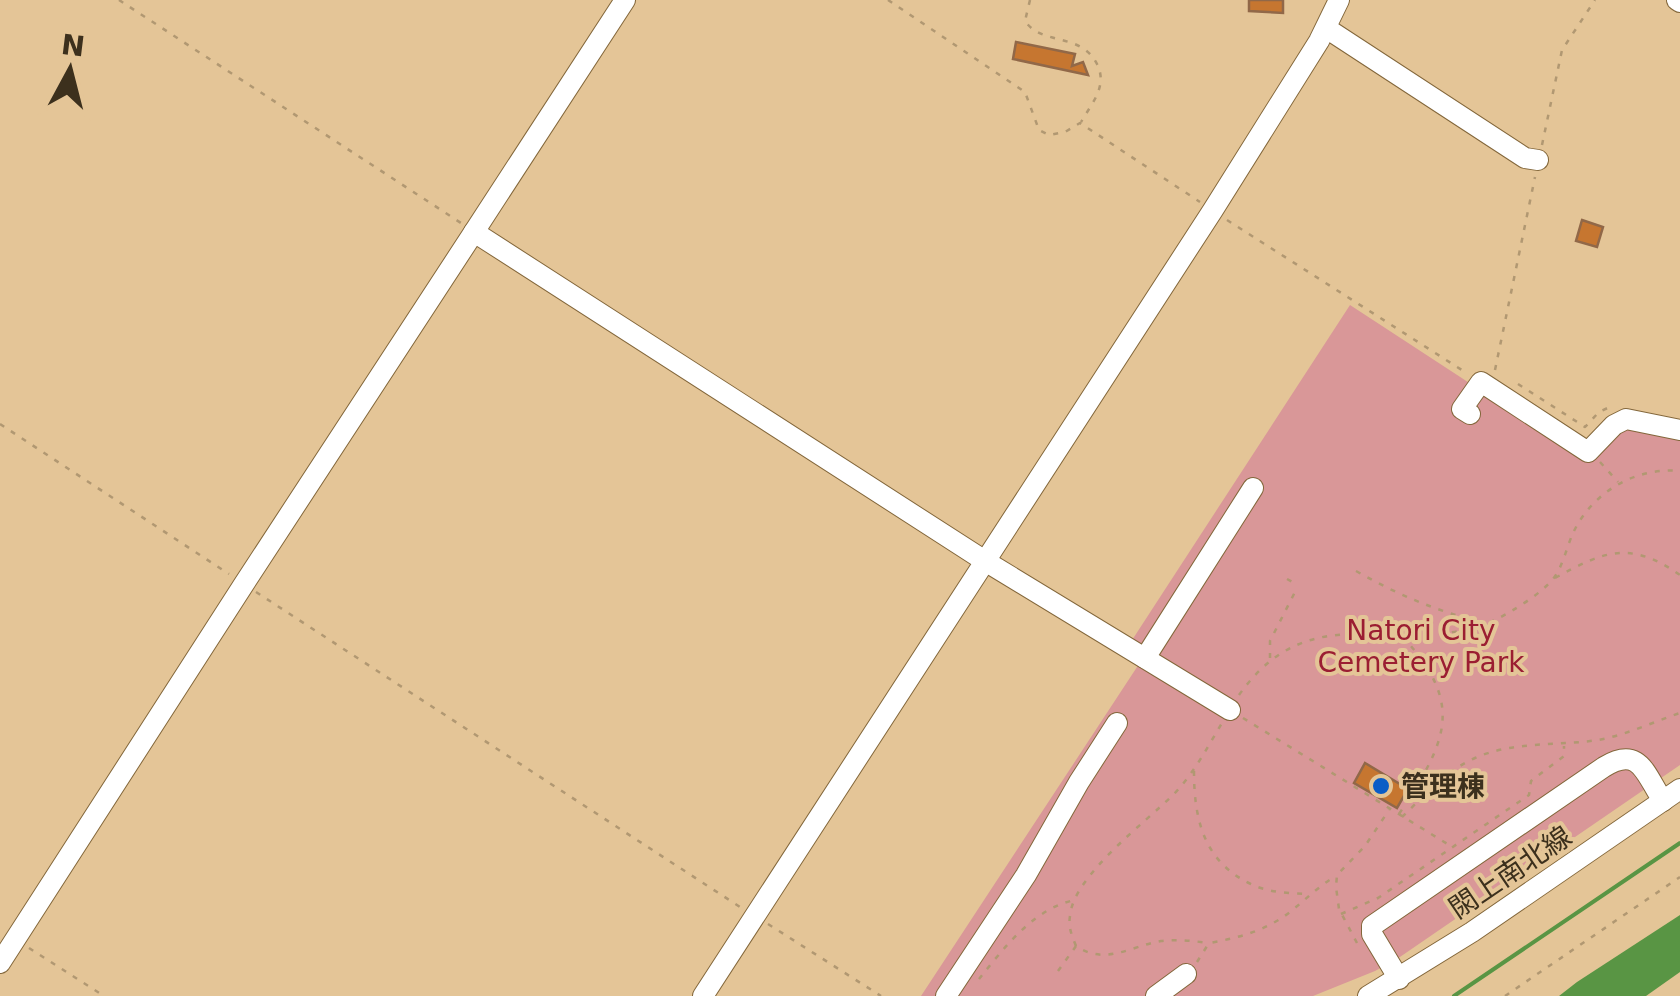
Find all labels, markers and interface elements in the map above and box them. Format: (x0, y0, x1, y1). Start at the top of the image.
north arrow (20, 20, 120, 120)
text: N (59, 28, 87, 63)
park label: Natori City Cemetery Park (1318, 614, 1525, 679)
place label: 管理棟 (1401, 770, 1485, 803)
marker: 管理棟 (1370, 775, 1392, 797)
street label: 閖上南北線 (1443, 820, 1578, 925)

